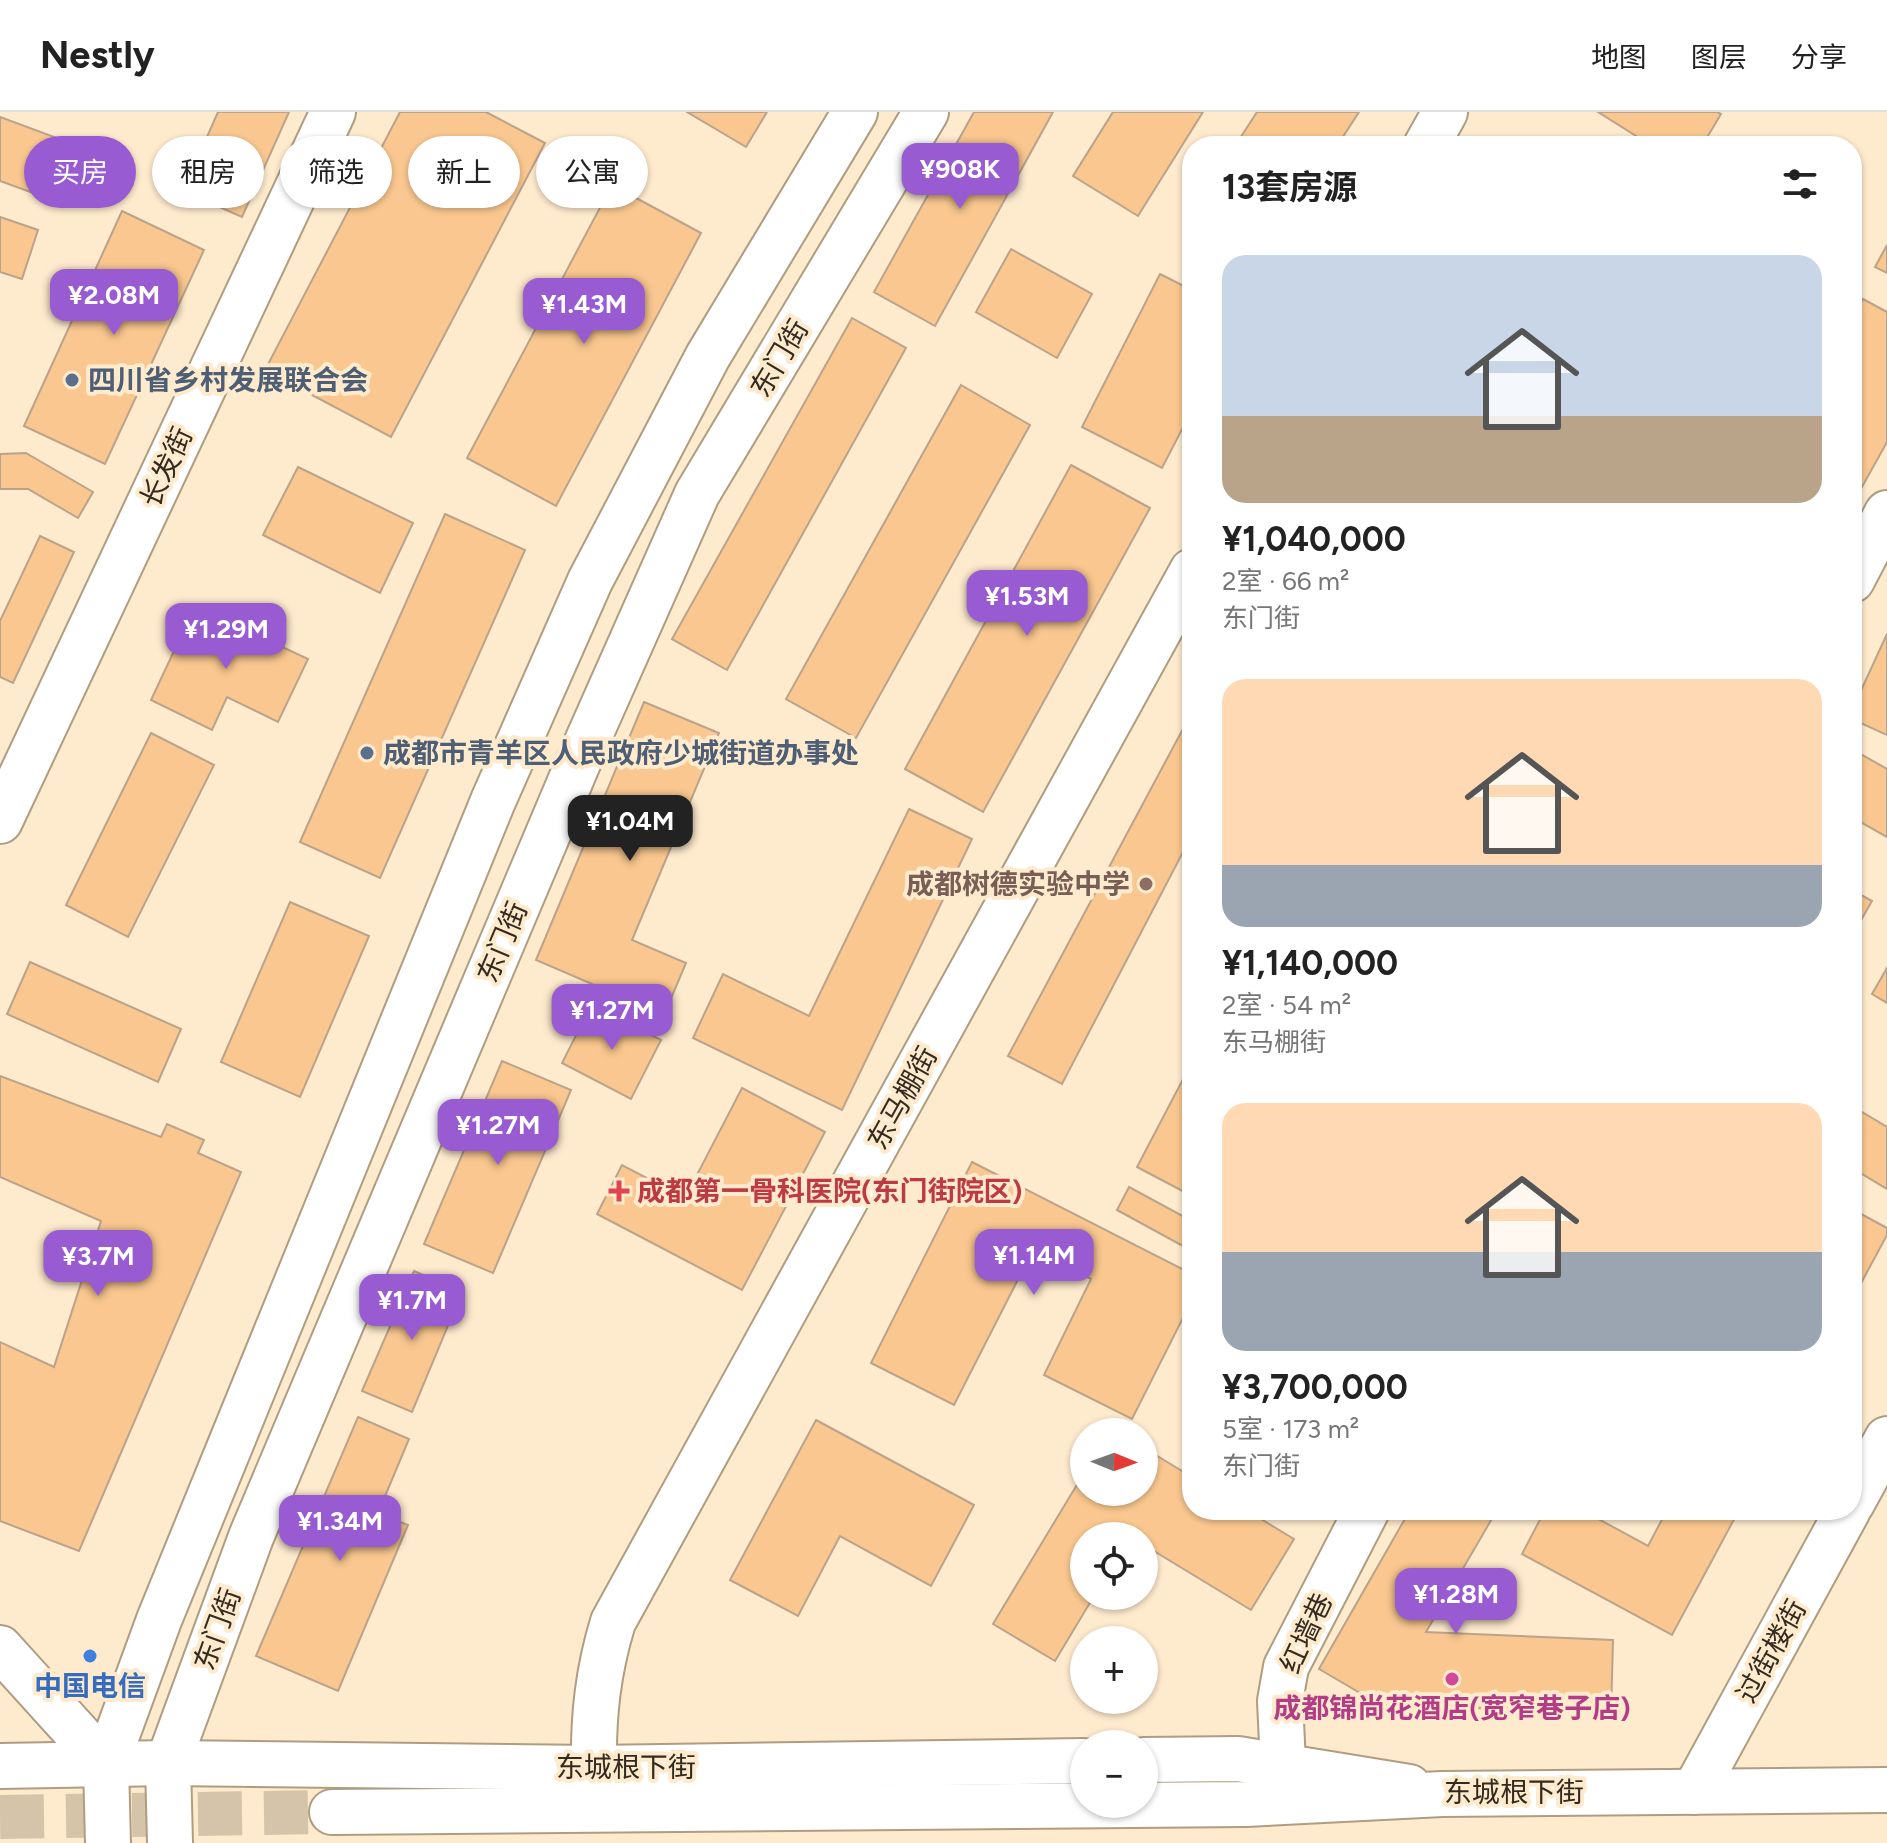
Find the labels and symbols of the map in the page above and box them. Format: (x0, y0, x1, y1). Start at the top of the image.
pin: ¥908K (904, 143, 1016, 211)
pin: ¥2.08M (49, 269, 179, 337)
pin: ¥1.43M (519, 278, 649, 346)
street label: 东门街 (743, 313, 815, 403)
place label: 四川省乡村发展联合会 (88, 363, 368, 397)
marker: 四川省乡村发展联合会 (63, 371, 81, 389)
street label: 长发街 (133, 422, 199, 512)
pin: ¥1.53M (962, 570, 1092, 638)
pin: ¥1.29M (161, 603, 291, 671)
place label: 成都市青羊区人民政府少城街道办事处 (383, 736, 859, 770)
marker: 成都市青羊区人民政府少城街道办事处 (358, 744, 376, 762)
pin: ¥1.04M (565, 795, 695, 863)
place label: 成都树德实验中学 (906, 867, 1130, 901)
marker: 成都树德实验中学 (1137, 875, 1155, 893)
street label: 东门街 (470, 897, 534, 987)
pin: ¥1.27M (547, 984, 677, 1052)
street label: 东马棚街 (860, 1041, 944, 1155)
pin: ¥1.27M (433, 1099, 563, 1167)
place label: 成都第一骨科医院(东门街院区) (637, 1174, 1022, 1208)
marker: 成都第一骨科医院(东门街院区) (608, 1180, 630, 1202)
pin: ¥1.14M (969, 1229, 1099, 1297)
pin: ¥3.7M (42, 1230, 154, 1298)
pin: ¥1.7M (356, 1274, 468, 1342)
north arrow (1070, 1418, 1158, 1506)
pin: ¥1.34M (275, 1495, 405, 1563)
pin: ¥1.28M (1391, 1568, 1521, 1636)
street label: 东门街 (187, 1584, 247, 1674)
street label: 红墙巷 (1273, 1588, 1339, 1678)
street label: 过街楼街 (1729, 1594, 1813, 1708)
marker: 中国电信 (81, 1647, 99, 1665)
place label: 中国电信 (34, 1669, 146, 1703)
marker: 成都锦尚花酒店(宽窄巷子店) (1443, 1670, 1461, 1688)
place label: 成都锦尚花酒店(宽窄巷子店) (1273, 1691, 1631, 1725)
street label: 东城根下街 (556, 1750, 696, 1784)
street label: 东城根下街 (1444, 1775, 1584, 1809)

